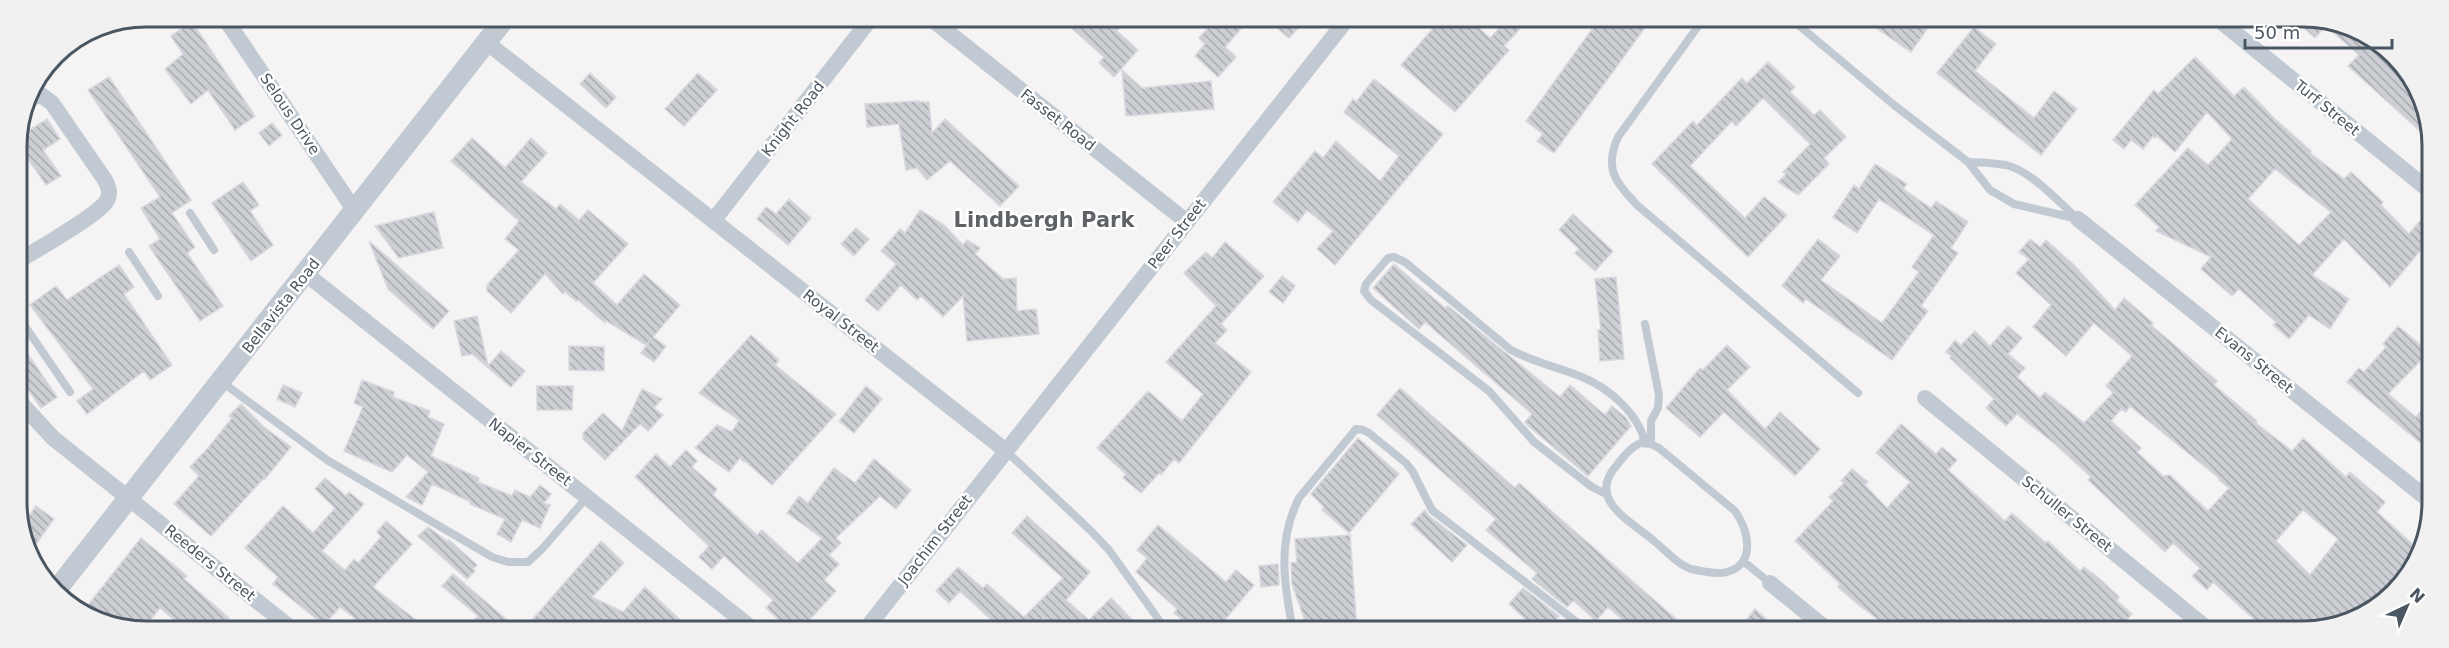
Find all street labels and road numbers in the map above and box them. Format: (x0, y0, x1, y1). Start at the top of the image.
street label: Selous Drive (256, 70, 324, 158)
street label: Turf Street (2290, 76, 2363, 140)
street label: Knight Road (758, 78, 828, 160)
street label: Fasset Road (1017, 85, 1099, 155)
street label: Peer Street (1144, 195, 1210, 272)
street label: Bellavista Road (238, 255, 324, 357)
street label: Royal Street (799, 286, 883, 356)
street label: Evans Street (2211, 323, 2297, 397)
street label: Napier Street (485, 414, 575, 490)
street label: Schuller Street (2018, 472, 2116, 556)
street label: Joachim Street (894, 491, 976, 590)
street label: Reeders Street (161, 521, 259, 605)

